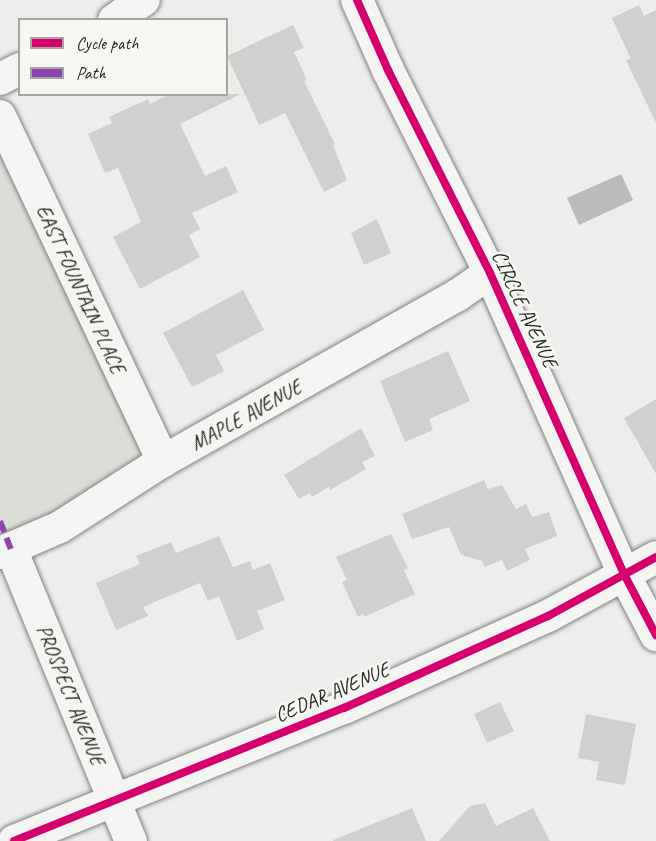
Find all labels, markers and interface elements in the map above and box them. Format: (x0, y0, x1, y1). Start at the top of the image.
legend (18, 18, 228, 96)
text: Cycle path (76, 32, 138, 54)
text: Path (76, 62, 106, 84)
street label: EAST FOUNTAIN PLACE (31, 200, 131, 378)
street label: CIRCLE AVENUE (487, 246, 563, 372)
street label: MAPLE AVENUE (186, 374, 306, 456)
street label: PROSPECT AVENUE (31, 621, 111, 769)
street label: CEDAR AVENUE (271, 656, 393, 728)

